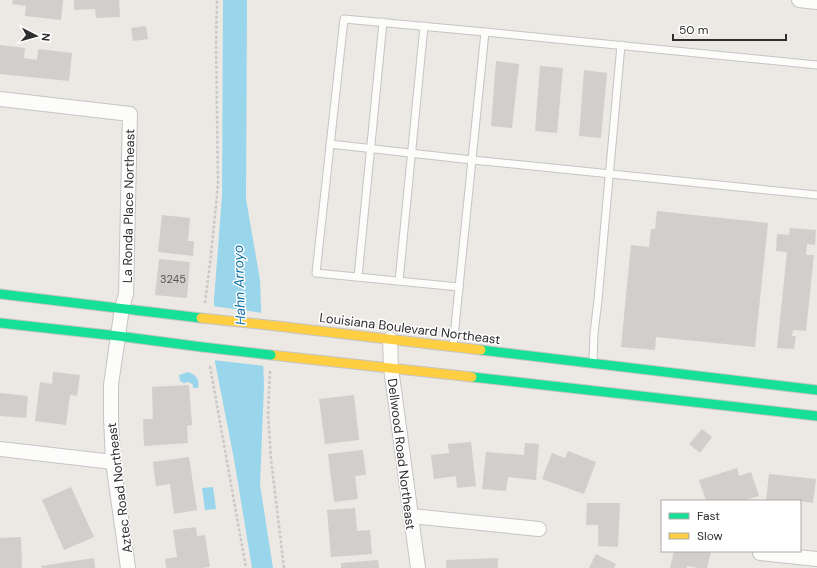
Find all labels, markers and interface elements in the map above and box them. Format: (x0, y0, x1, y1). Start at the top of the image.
north arrow (16, 16, 56, 56)
scale bar (673, 16, 786, 42)
text: 50 m (679, 22, 708, 38)
text: N (39, 32, 53, 42)
street label: La Ronda Place Northeast (119, 129, 138, 283)
water label: Hahn Arroyo (229, 244, 249, 326)
house number: 3245 (160, 272, 186, 286)
street label: Louisiana Boulevard Northeast (318, 309, 501, 348)
street label: Dellwood Road Northeast (384, 377, 419, 531)
street label: Aztec Road Northeast (103, 422, 136, 554)
legend (661, 500, 801, 552)
text: Fast (697, 508, 720, 524)
text: Slow (697, 528, 723, 544)

